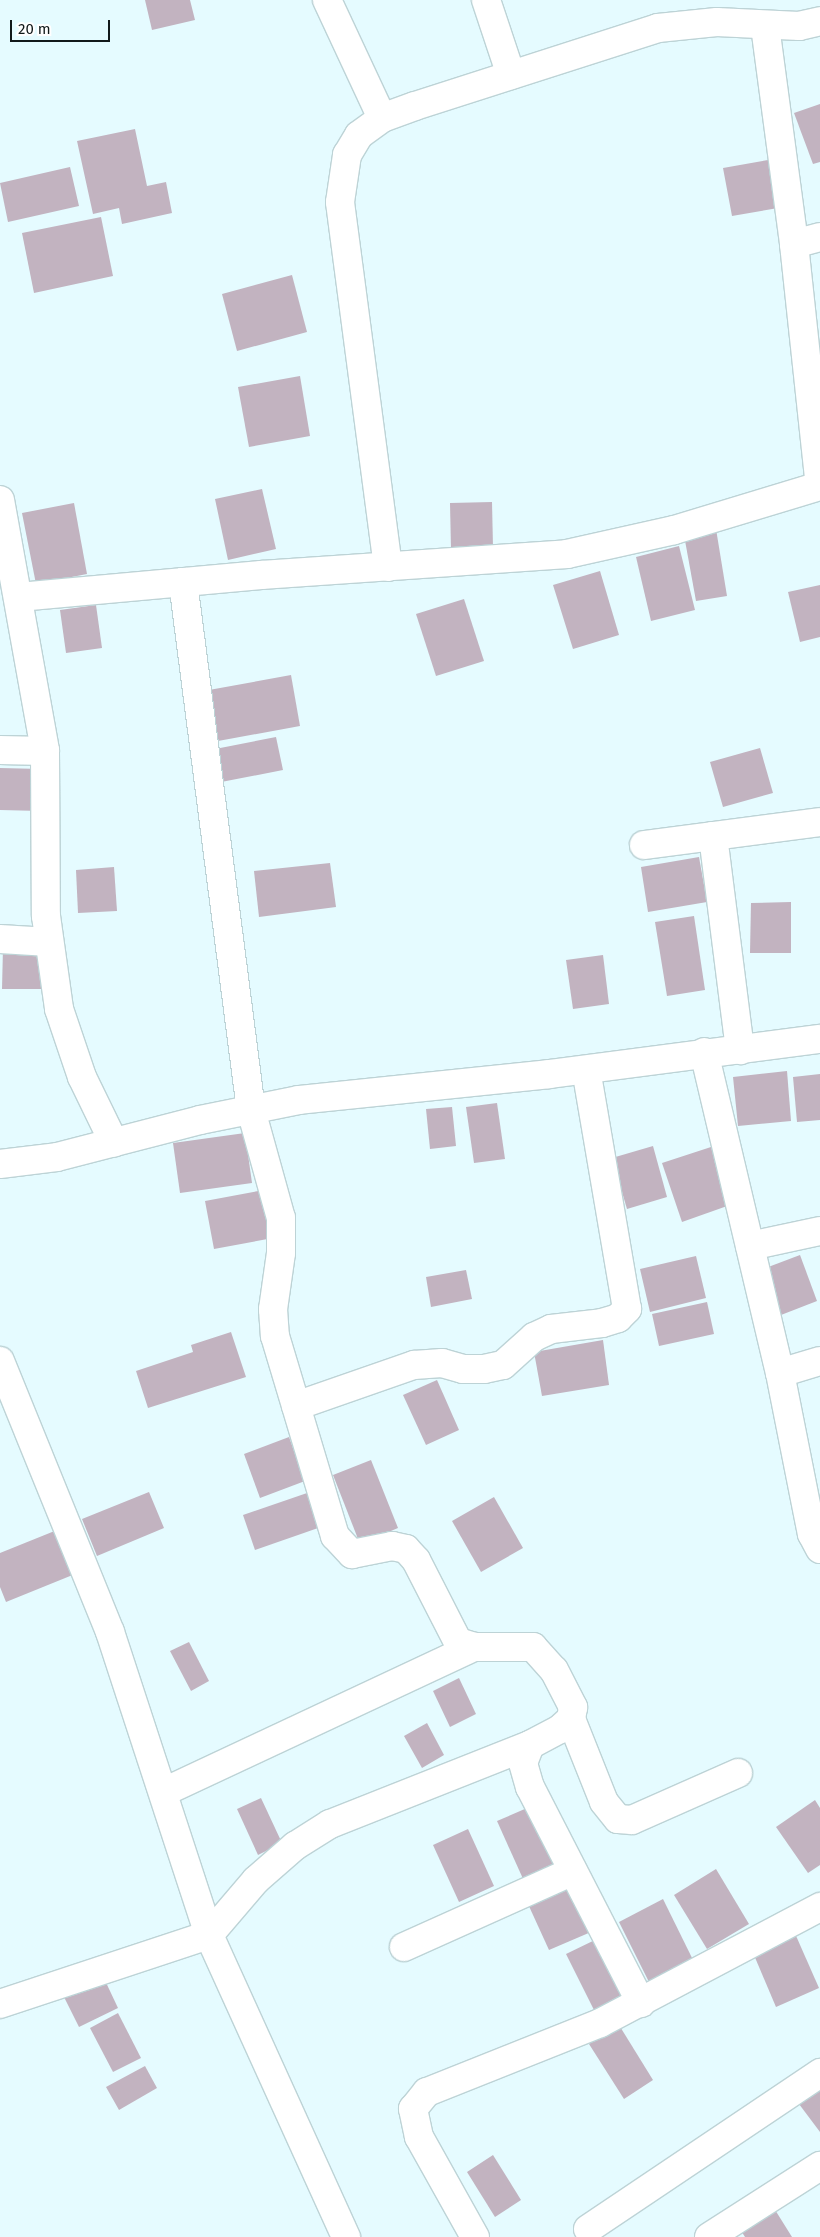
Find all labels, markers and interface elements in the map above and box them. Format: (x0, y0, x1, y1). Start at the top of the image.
scale bar (12, 10, 112, 42)
text: 20 m (18, 20, 51, 38)

